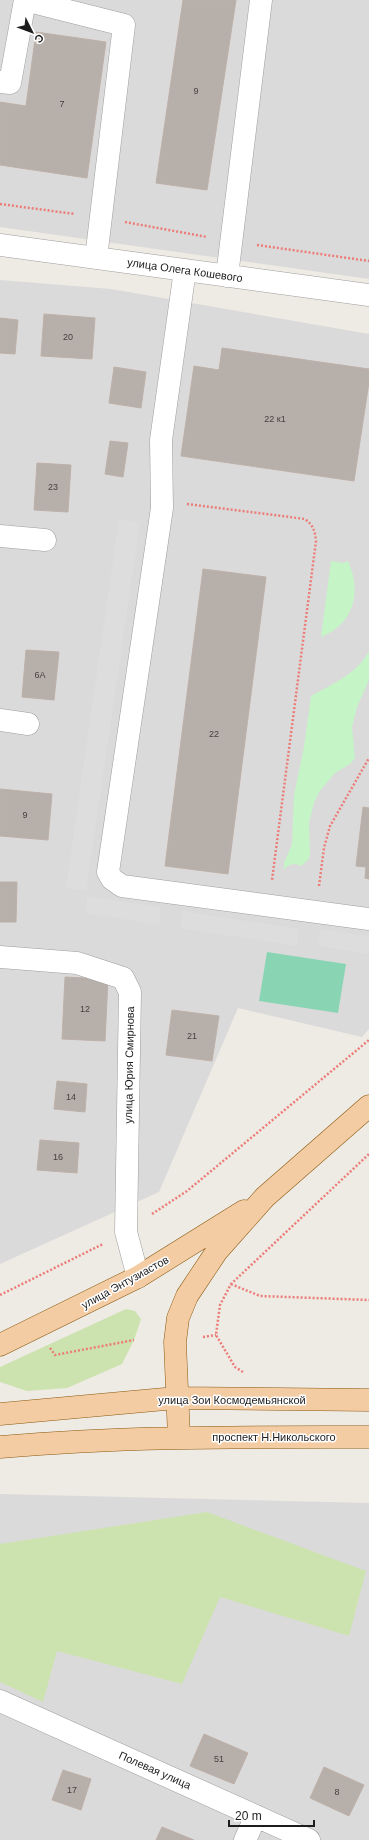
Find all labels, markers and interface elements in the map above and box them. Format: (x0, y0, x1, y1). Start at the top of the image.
north arrow (12, 12, 52, 52)
text: С (32, 32, 47, 46)
house number: 9 (193, 86, 199, 96)
house number: 7 (59, 99, 65, 109)
street label: улица Олега Кошевого (127, 256, 243, 284)
house number: 20 (63, 332, 73, 342)
house number: 22 к1 (264, 414, 286, 424)
house number: 23 (48, 482, 58, 492)
house number: 6А (34, 670, 46, 680)
house number: 22 (209, 729, 219, 739)
house number: 9 (22, 810, 28, 820)
house number: 12 (80, 1004, 90, 1014)
street label: улица Юрия Смирнова (122, 1005, 136, 1124)
house number: 21 (187, 1031, 197, 1041)
house number: 14 (66, 1092, 76, 1102)
house number: 16 (53, 1152, 63, 1162)
street label: улица Энтузиастов (79, 1253, 171, 1311)
street label: улица Зои Космодемьянской (158, 1394, 306, 1406)
street label: проспект Н.Никольского (212, 1431, 336, 1443)
street label: Полевая улица (117, 1749, 194, 1792)
house number: 51 (214, 1754, 224, 1764)
house number: 17 (67, 1785, 77, 1795)
house number: 8 (334, 1787, 340, 1797)
scale bar (229, 1802, 314, 1828)
text: 20 m (235, 1809, 262, 1823)

